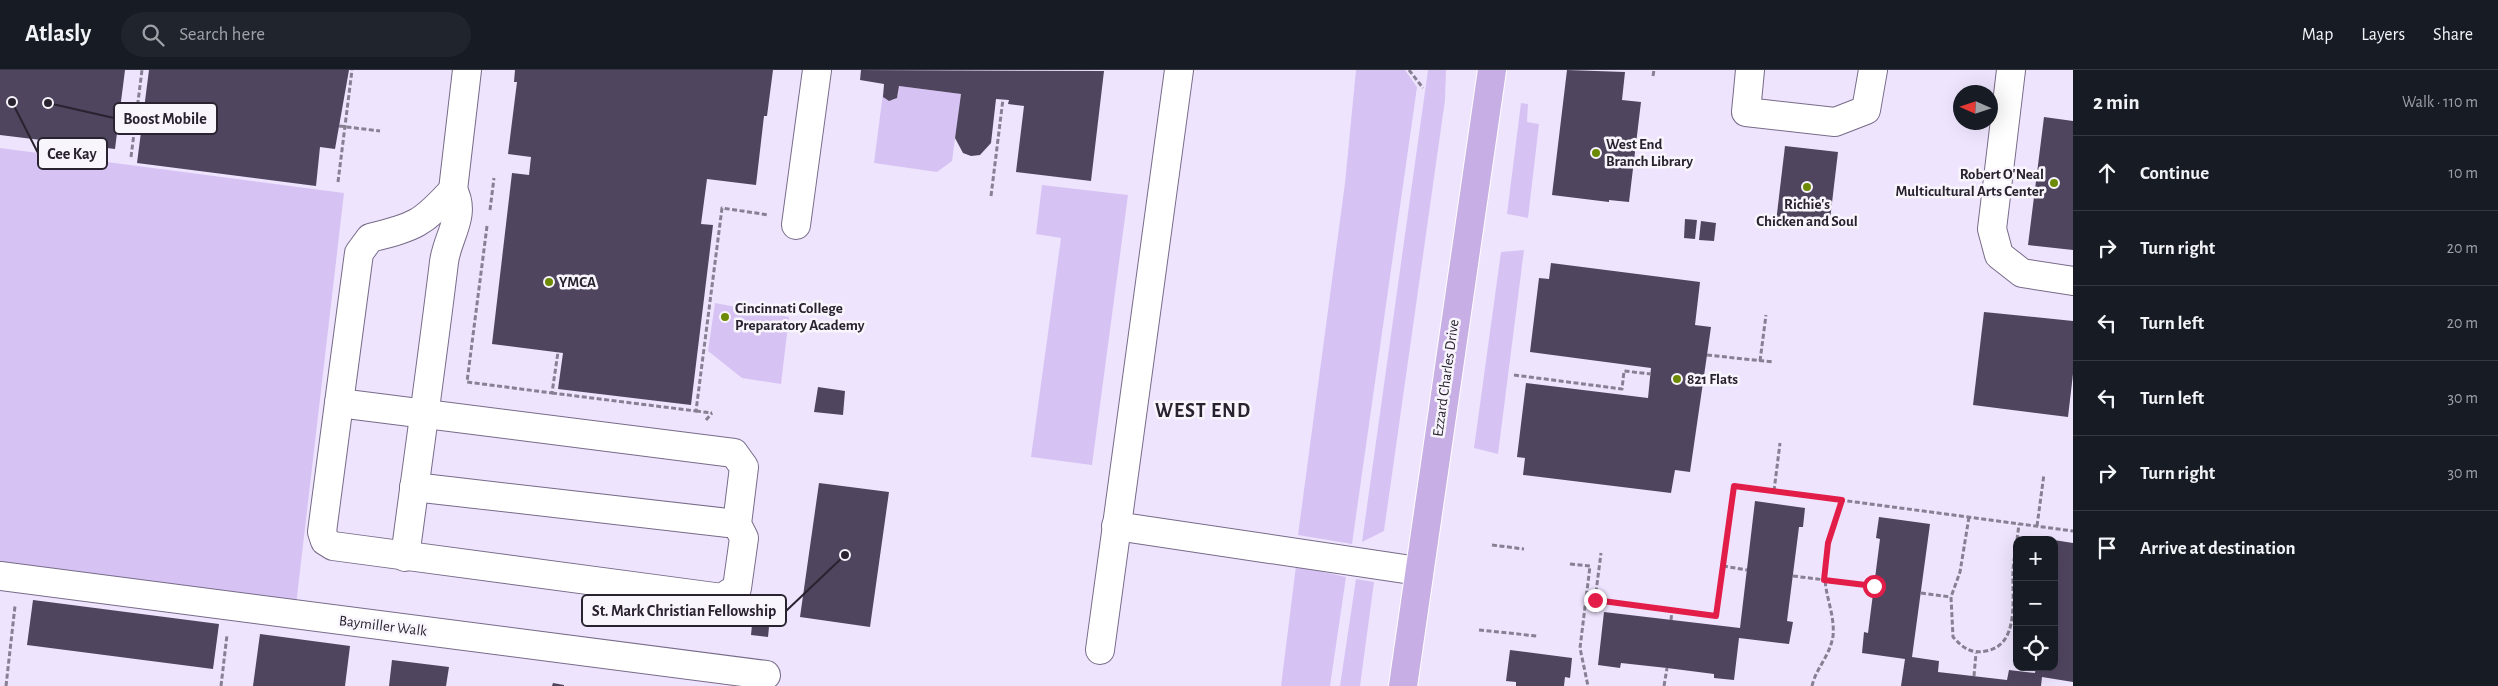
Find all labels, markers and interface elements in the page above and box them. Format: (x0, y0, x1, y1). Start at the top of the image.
search box (121, 12, 471, 57)
icon: search (139, 21, 167, 49)
text: Atlasly (25, 22, 91, 46)
text: Search here (179, 25, 265, 44)
text: Map (2302, 26, 2333, 44)
text: Layers (2361, 26, 2405, 44)
text: Share (2433, 26, 2473, 44)
north arrow (1953, 85, 1998, 130)
text: 2 min (2093, 92, 2140, 113)
text: Walk · 110 m (2402, 94, 2478, 110)
callout: Boost Mobile (114, 103, 217, 134)
text: Boost Mobile (123, 111, 207, 127)
place label: West End Branch Library (1606, 137, 1693, 169)
callout: Cee Kay (38, 138, 107, 169)
text: Cee Kay (47, 146, 98, 163)
marker: West End Branch Library (1590, 147, 1602, 159)
icon: ahead (2093, 159, 2121, 187)
text: Continue (2140, 164, 2209, 183)
text: 10 m (2449, 165, 2478, 181)
place label: Robert O'Neal Multicultural Arts Center (1896, 167, 2045, 199)
marker: Robert O'Neal Multicultural Arts Center (2048, 177, 2060, 189)
marker: Richie's Chicken and Soul (1801, 181, 1813, 193)
place label: Richie's Chicken and Soul (1756, 197, 1858, 229)
icon: right (2093, 234, 2121, 262)
text: Turn right (2140, 239, 2215, 258)
text: 20 m (2447, 240, 2478, 256)
place label: YMCA (559, 275, 596, 290)
marker: YMCA (543, 276, 555, 288)
place label: Cincinnati College Preparatory Academy (735, 301, 865, 333)
icon: left (2093, 309, 2121, 337)
marker: Cincinnati College Preparatory Academy (719, 311, 731, 323)
text: Turn left (2140, 314, 2204, 333)
text: 20 m (2447, 315, 2478, 331)
street label: Ezzard Charles Drive (1430, 318, 1462, 438)
place label: 821 Flats (1687, 372, 1738, 387)
marker: 821 Flats (1671, 373, 1683, 385)
icon: left (2093, 384, 2121, 412)
text: Turn left (2140, 389, 2204, 408)
text: 30 m (2448, 390, 2478, 406)
district label: WEST END (1155, 401, 1251, 421)
icon: right (2093, 459, 2121, 487)
text: Turn right (2140, 464, 2215, 483)
text: 30 m (2448, 465, 2478, 481)
icon: arrive (2093, 534, 2121, 562)
map controls (2013, 536, 2058, 671)
button: + (2013, 536, 2058, 581)
text: Arrive at destination (2140, 539, 2296, 558)
route start (1863, 575, 1886, 598)
button: − (2013, 581, 2058, 626)
route end (1584, 589, 1607, 612)
callout: St. Mark Christian Fellowship (582, 595, 786, 626)
text: St. Mark Christian Fellowship (592, 603, 776, 619)
street label: Baymiller Walk (338, 613, 428, 639)
button: locate (2013, 626, 2058, 671)

